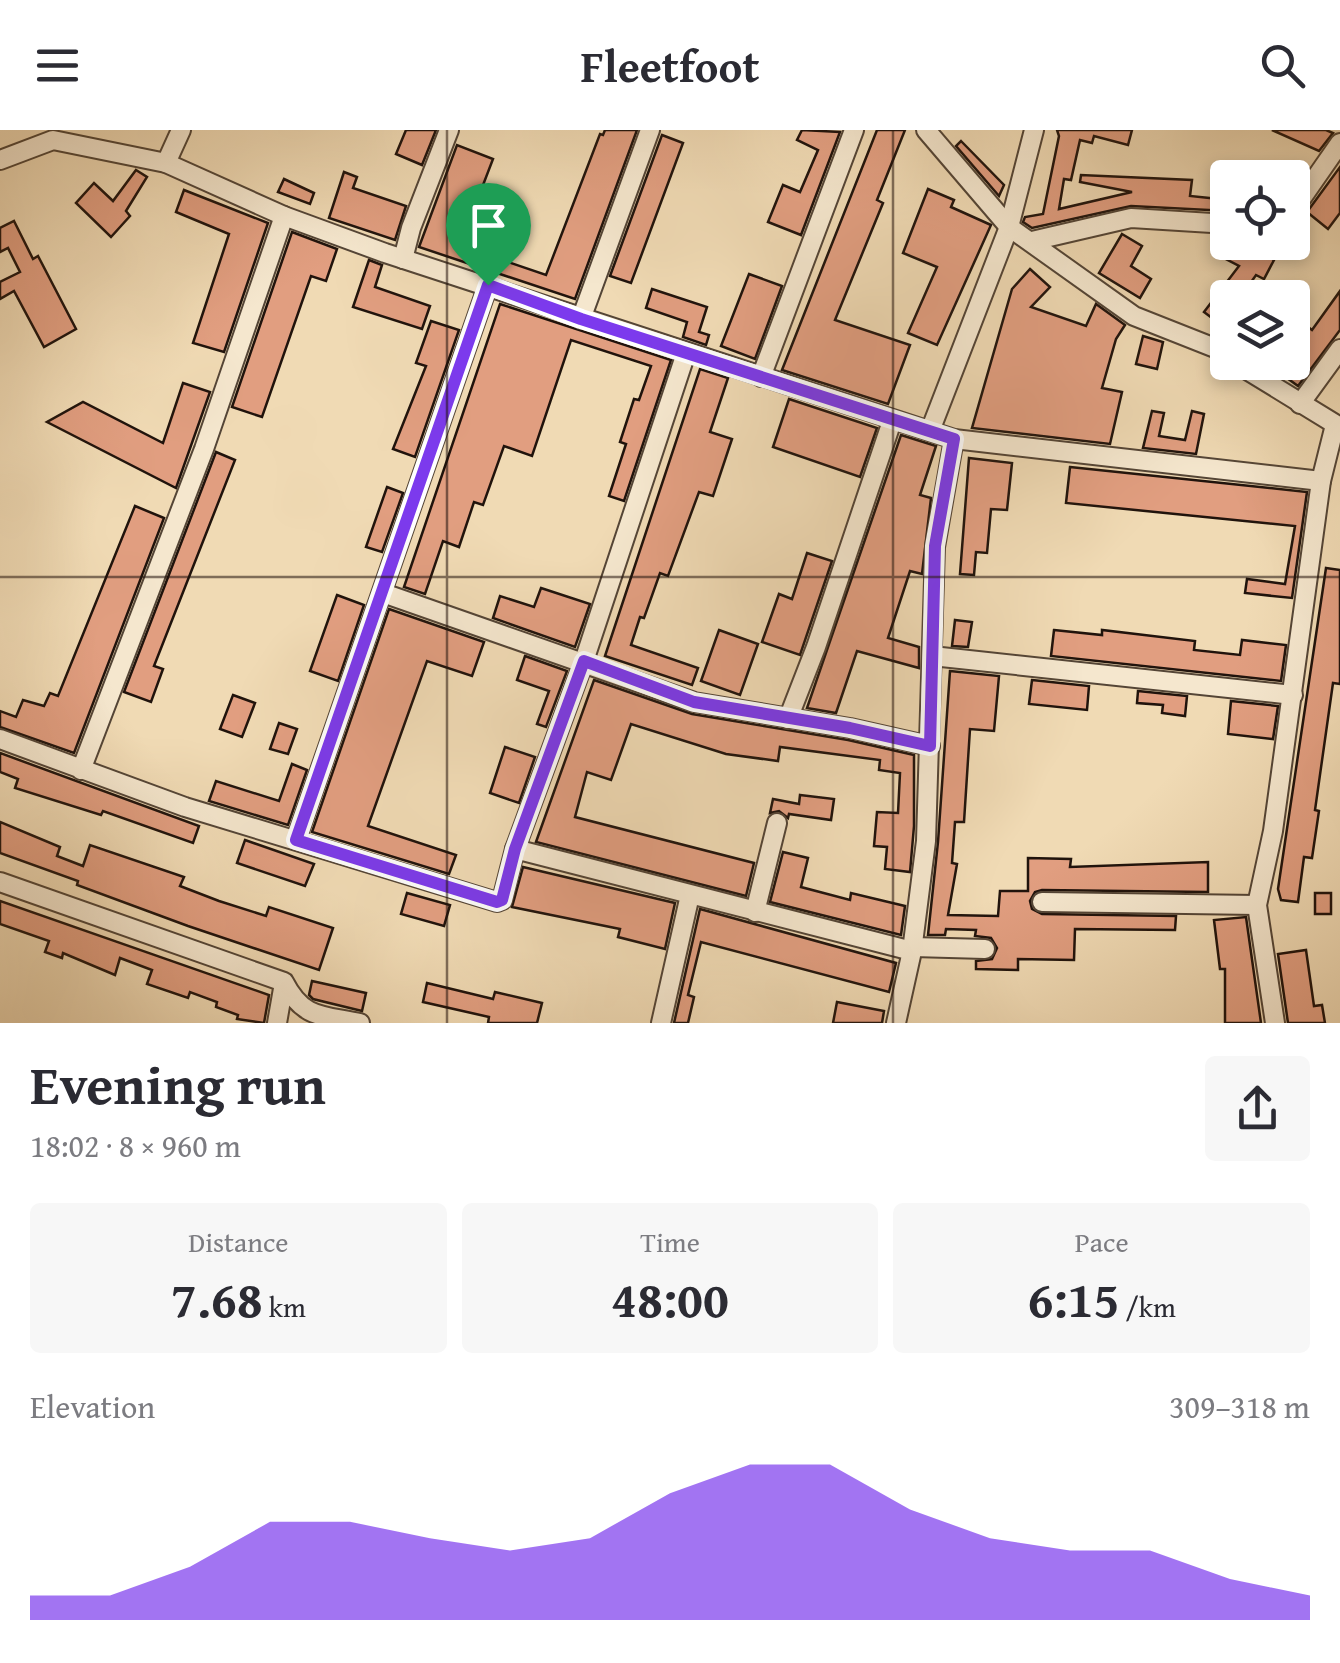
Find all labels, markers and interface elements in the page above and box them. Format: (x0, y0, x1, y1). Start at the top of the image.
text: Fleetfoot (580, 33, 760, 98)
icon: menu (30, 38, 85, 93)
icon: search (1255, 38, 1310, 93)
map controls (1210, 160, 1310, 380)
button: locate (1210, 160, 1310, 260)
pin (446, 183, 531, 286)
icon: arrive (461, 198, 516, 253)
button: layers (1210, 280, 1310, 380)
text: Evening run (30, 1044, 326, 1124)
button: share (1205, 1056, 1310, 1161)
text: 18:02 · 8 × 960 m (30, 1122, 241, 1169)
text: Distance (188, 1221, 289, 1262)
text: Time (640, 1221, 700, 1262)
text: Pace (1075, 1221, 1129, 1262)
text: 7.68 (171, 1262, 263, 1335)
text: 48:00 (611, 1262, 729, 1335)
text: 6:15 (1027, 1262, 1119, 1335)
text: km (263, 1286, 306, 1327)
text: /km (1119, 1286, 1176, 1327)
text: Elevation (30, 1383, 155, 1430)
text: 309–318 m (1169, 1383, 1310, 1430)

